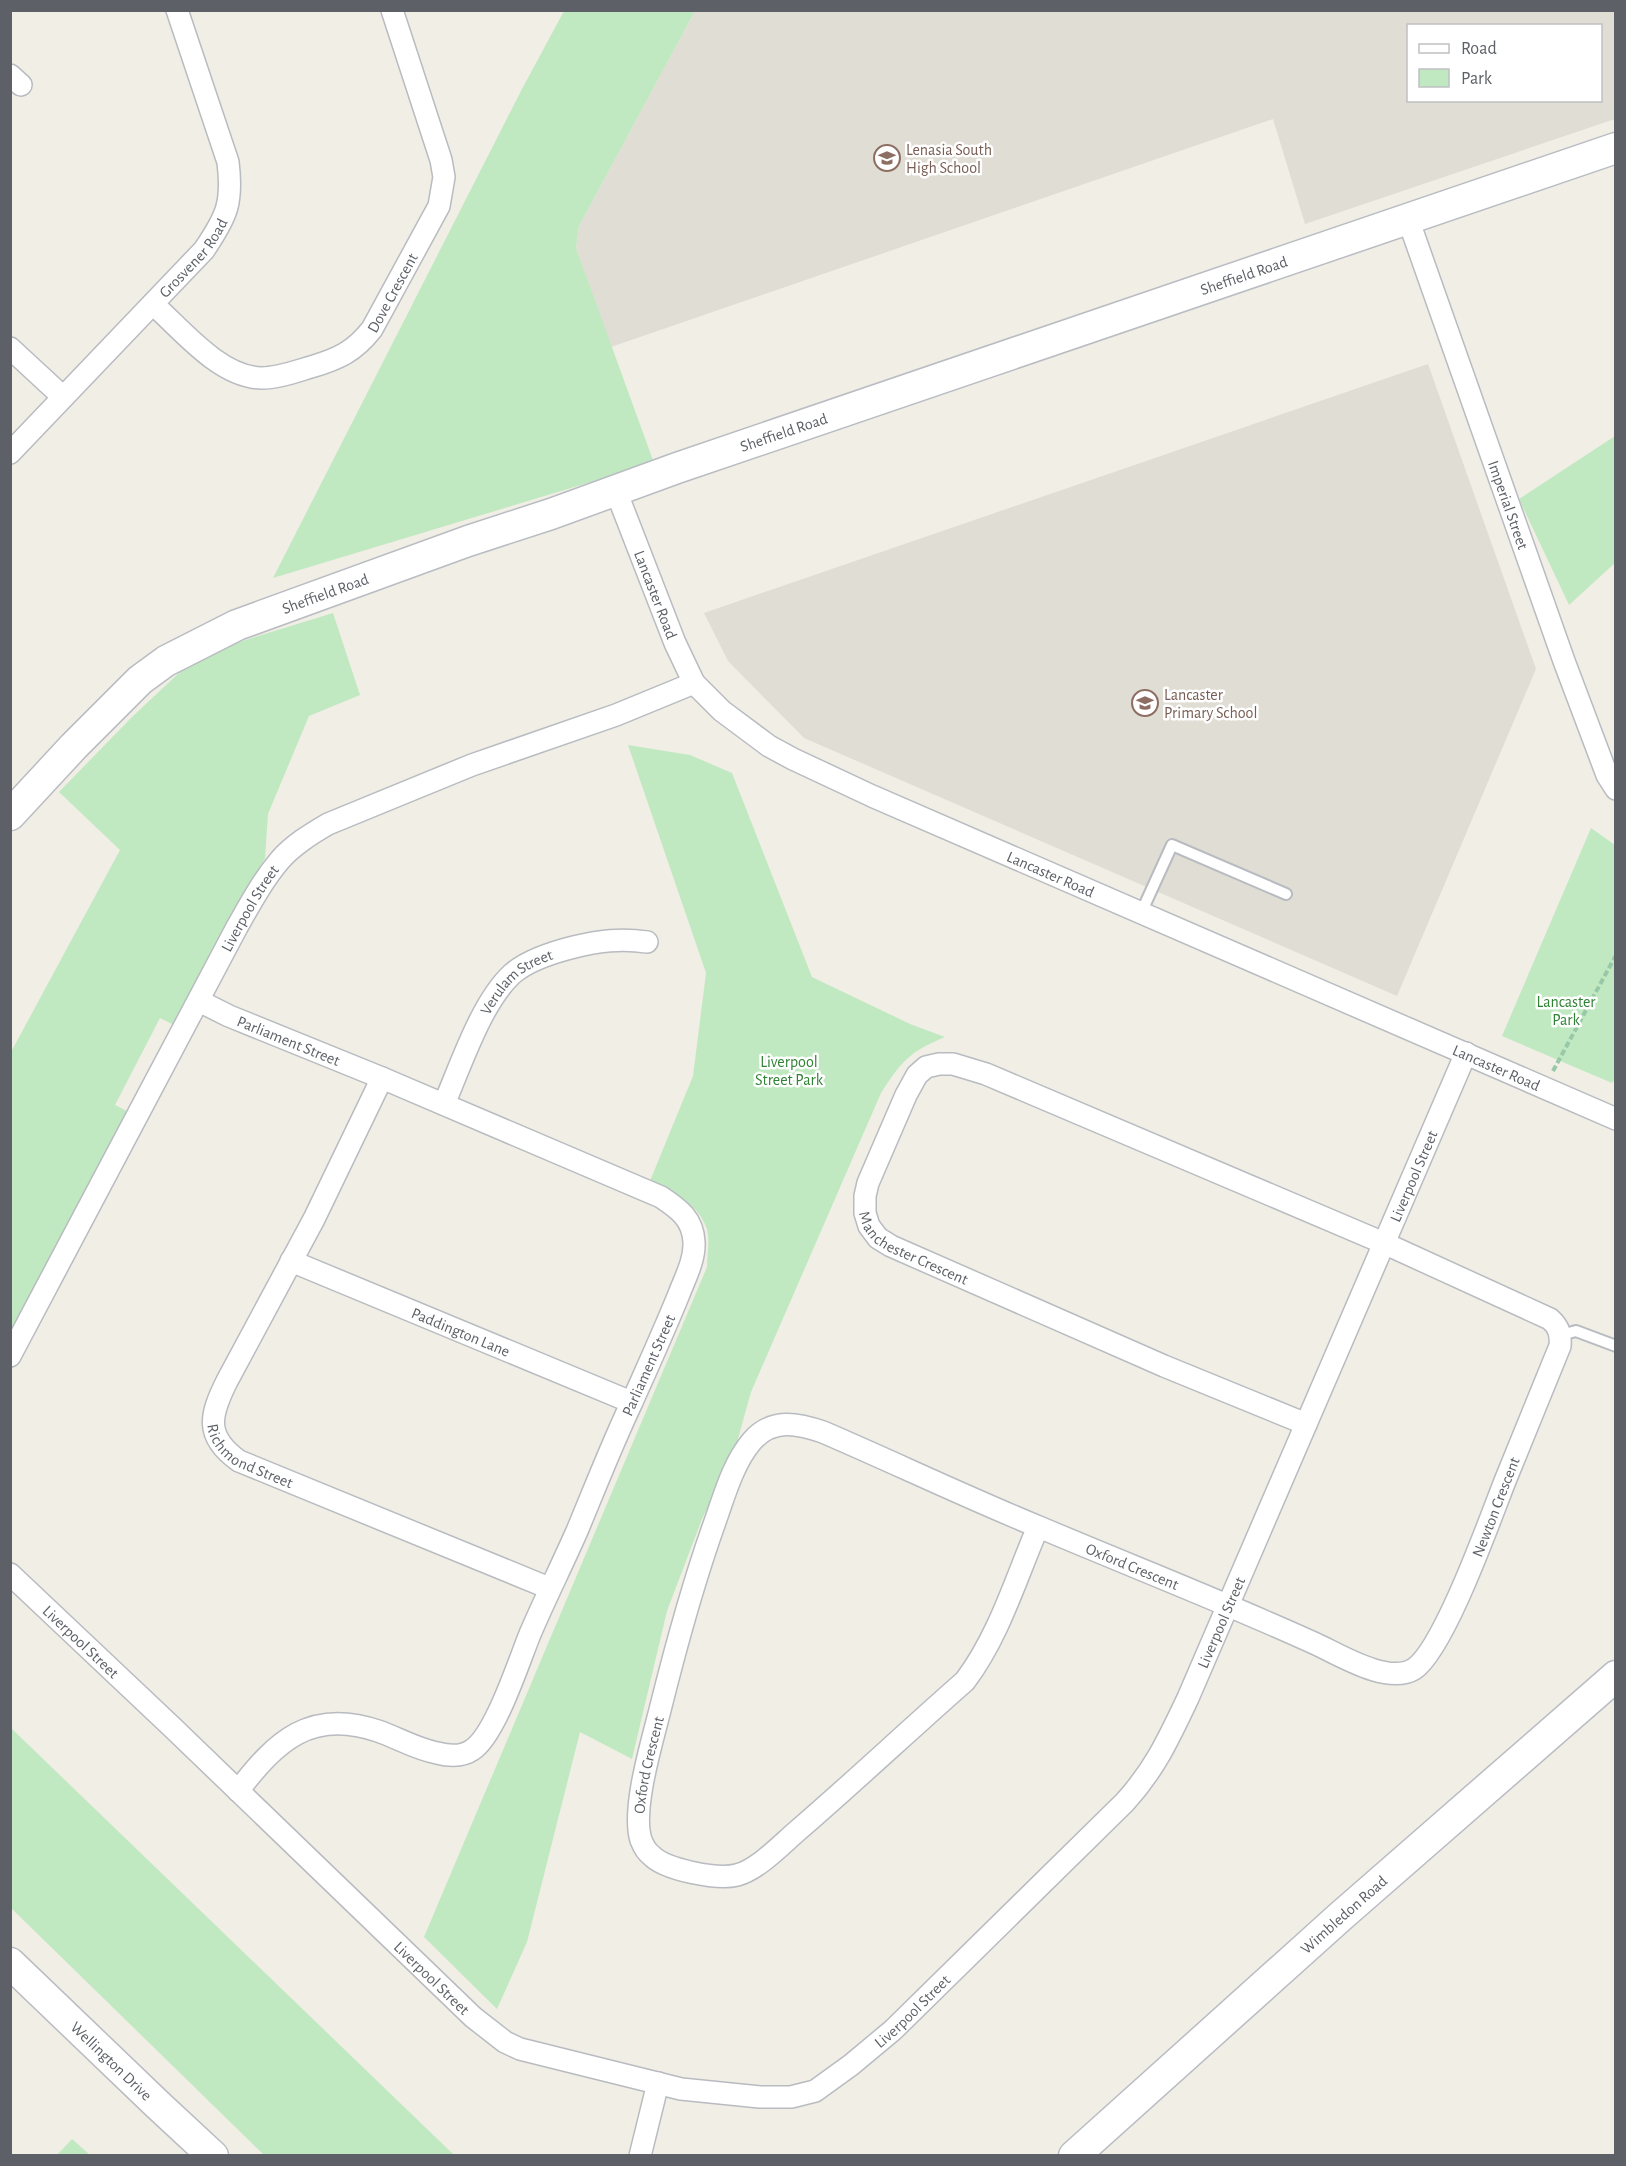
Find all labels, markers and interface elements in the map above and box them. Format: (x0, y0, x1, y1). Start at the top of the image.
legend (1407, 24, 1602, 102)
text: Road (1461, 40, 1497, 58)
text: Park (1461, 70, 1493, 88)
place label: Lenasia South High School (906, 142, 992, 176)
school or university icon: Lenasia South High School (872, 143, 902, 173)
street label: Grosvener Road (156, 216, 231, 301)
street label: Dove Crescent (365, 251, 421, 335)
street label: Sheffield Road (1198, 254, 1290, 298)
street label: Sheffield Road (738, 410, 829, 455)
street label: Imperial Street (1485, 458, 1531, 552)
street label: Lancaster Road (631, 548, 680, 641)
street label: Sheffield Road (280, 571, 371, 617)
place label: Lancaster Primary School (1164, 687, 1257, 722)
school or university icon: Lancaster Primary School (1130, 688, 1160, 718)
street label: Lancaster Road (1004, 849, 1096, 900)
street label: Liverpool Street (219, 862, 282, 954)
street label: Verulam Street (478, 947, 555, 1017)
park label: Lancaster Park (1537, 994, 1596, 1028)
street label: Parliament Street (235, 1013, 342, 1069)
street label: Lancaster Road (1450, 1042, 1542, 1094)
park label: Liverpool Street Park (755, 1054, 824, 1088)
street label: Liverpool Street (1387, 1128, 1441, 1224)
street label: Manchester Crescent (856, 1209, 970, 1288)
street label: Paddington Lane (409, 1305, 512, 1360)
street label: Parliament Street (619, 1312, 678, 1419)
street label: Richmond Street (204, 1423, 295, 1491)
street label: Newton Crescent (1469, 1455, 1523, 1559)
street label: Oxford Crescent (1083, 1541, 1181, 1593)
street label: Liverpool Street (1195, 1575, 1248, 1671)
street label: Liverpool Street (40, 1603, 122, 1681)
street label: Oxford Crescent (632, 1715, 667, 1814)
street label: Wimbledon Road (1298, 1873, 1390, 1957)
street label: Liverpool Street (391, 1939, 472, 2018)
street label: Liverpool Street (872, 1972, 953, 2051)
street label: Wellington Drive (67, 2019, 155, 2104)

